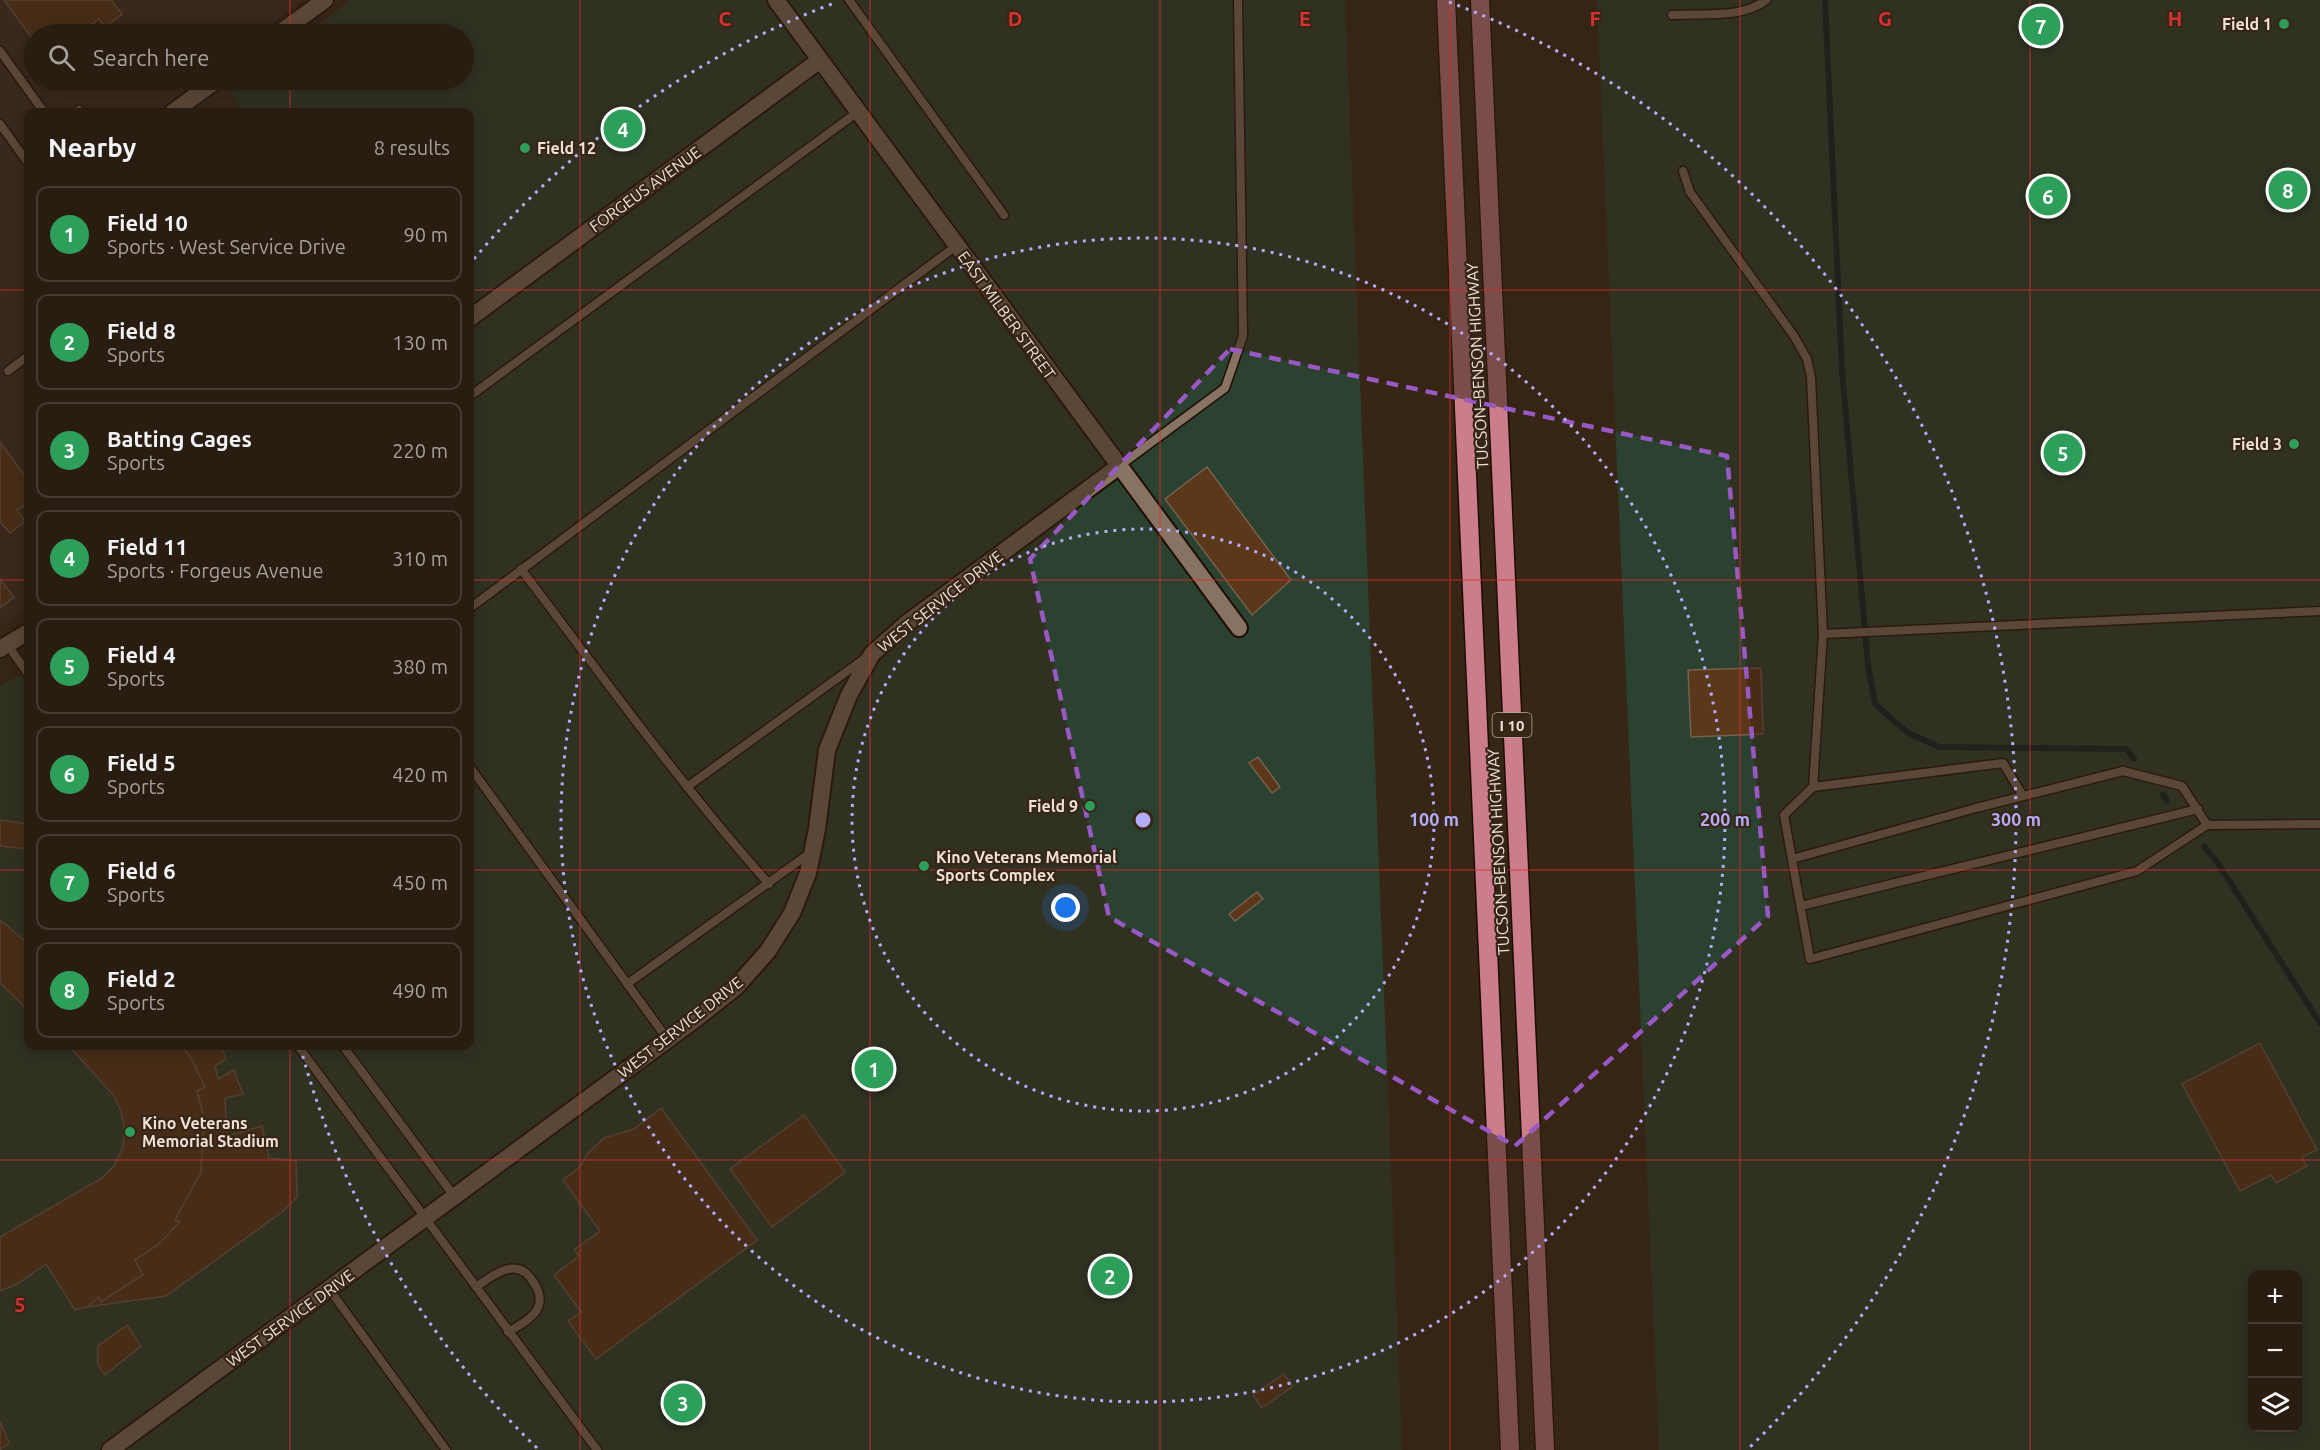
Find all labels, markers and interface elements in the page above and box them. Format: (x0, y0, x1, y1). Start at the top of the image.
pin: 7 (2022, 3, 2060, 48)
text: C (719, 7, 732, 30)
text: D (1008, 7, 1022, 30)
text: E (1299, 7, 1311, 30)
text: F (1589, 7, 1601, 30)
text: G (1878, 7, 1892, 30)
text: H (2168, 7, 2182, 30)
place label: Field 1 (2222, 15, 2272, 33)
marker: Field 1 (2277, 17, 2291, 31)
search box (24, 24, 474, 90)
icon: search (45, 41, 78, 74)
text: Search here (93, 45, 209, 70)
pin: 4 (604, 106, 642, 152)
text: Nearby (48, 133, 136, 162)
text: 8 results (374, 136, 450, 159)
place label: Field 12 (537, 139, 596, 157)
marker: Field 12 (518, 141, 532, 155)
street label: FORGEUS AVENUE (586, 143, 704, 235)
pin: 8 (2268, 168, 2308, 213)
pin: 6 (2028, 174, 2068, 218)
text: Field 10 (107, 210, 188, 235)
text: 1 (64, 223, 75, 246)
text: 90 m (404, 223, 448, 246)
text: Sports · West Service Drive (107, 235, 346, 258)
street label: EAST MILBER STREET (955, 247, 1060, 383)
street label: TUCSON–BENSON HIGHWAY (1463, 262, 1491, 470)
text: Field 8 (107, 318, 176, 343)
text: 2 (64, 331, 75, 354)
text: 130 m (392, 331, 448, 354)
text: Sports (107, 343, 165, 366)
text: Batting Cages (107, 426, 252, 451)
pin: 5 (2044, 430, 2082, 476)
place label: Field 3 (2232, 435, 2282, 453)
marker: Field 3 (2287, 437, 2301, 451)
text: 3 (64, 439, 75, 462)
text: 220 m (392, 439, 448, 462)
text: Sports (107, 451, 165, 474)
text: Field 11 (107, 534, 188, 559)
text: 4 (64, 547, 75, 570)
text: 310 m (392, 547, 448, 570)
street label: WEST SERVICE DRIVE (874, 547, 1006, 655)
text: Sports · Forgeus Avenue (107, 559, 323, 582)
text: Field 4 (107, 642, 176, 667)
text: 5 (64, 655, 75, 678)
text: 380 m (392, 655, 448, 678)
text: Sports (107, 667, 165, 690)
road number: I 10 (1492, 713, 1532, 737)
street label: TUCSON–BENSON HIGHWAY (1484, 748, 1512, 956)
text: Field 5 (107, 750, 176, 775)
text: 6 (64, 763, 75, 786)
text: 420 m (392, 763, 448, 786)
text: Sports (107, 775, 165, 798)
place label: Field 9 (1028, 797, 1078, 815)
marker: Field 9 (1083, 799, 1097, 813)
text: 100 m (1409, 809, 1459, 829)
text: 200 m (1700, 809, 1750, 829)
text: 300 m (1991, 809, 2041, 829)
centre of rings (1133, 810, 1153, 830)
place label: Kino Veterans Memorial Sports Complex (936, 848, 1117, 884)
text: Field 6 (107, 858, 176, 883)
marker: Kino Veterans Memorial Sports Complex (917, 859, 931, 873)
text: 7 (64, 871, 75, 894)
text: 450 m (392, 871, 448, 894)
text: Sports (107, 883, 165, 906)
your location (1051, 893, 1080, 922)
text: Field 2 (107, 966, 176, 991)
street label: WEST SERVICE DRIVE (614, 973, 746, 1081)
text: 8 (64, 979, 75, 1002)
text: 490 m (392, 979, 448, 1002)
text: Sports (107, 991, 165, 1014)
pin: 1 (854, 1046, 894, 1092)
place label: Kino Veterans Memorial Stadium (142, 1114, 279, 1150)
marker: Kino Veterans Memorial Stadium (123, 1125, 137, 1139)
pin: 2 (1090, 1254, 1130, 1298)
street label: WEST SERVICE DRIVE (223, 1266, 357, 1370)
map controls (2248, 1270, 2302, 1432)
button: + (2248, 1270, 2302, 1324)
text: 5 (14, 1293, 26, 1316)
button: − (2248, 1324, 2302, 1378)
button: layers (2248, 1378, 2302, 1432)
pin: 3 (664, 1380, 702, 1426)

